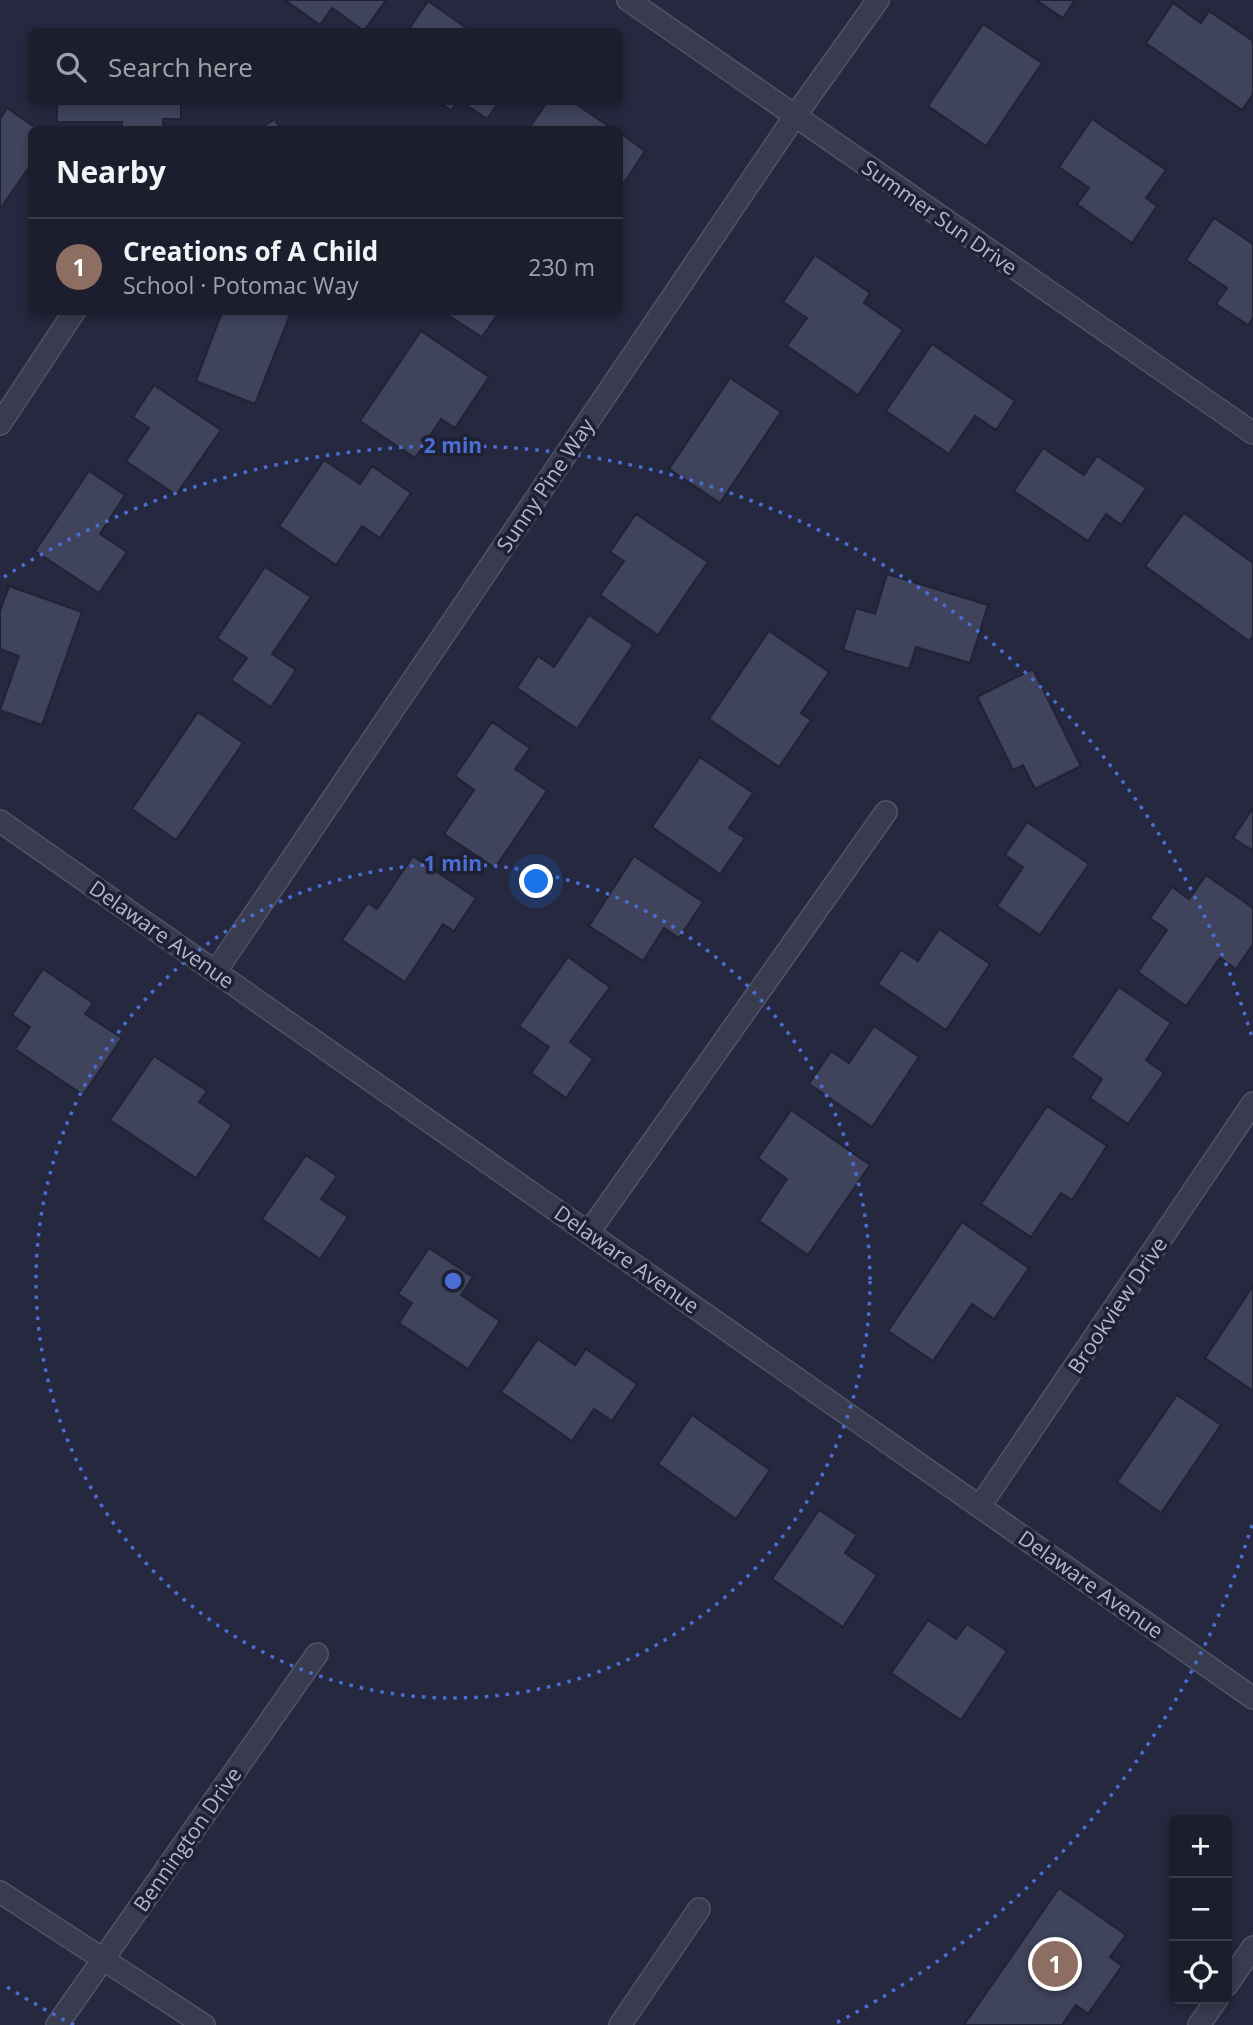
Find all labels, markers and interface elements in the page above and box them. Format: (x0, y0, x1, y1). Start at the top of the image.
search box (28, 28, 623, 105)
icon: search (52, 48, 90, 86)
text: Search here (108, 49, 253, 85)
text: Nearby (56, 151, 166, 192)
street label: Summer Sun Drive (857, 153, 1023, 281)
text: Creations of A Child (123, 233, 378, 269)
text: 1 (72, 251, 86, 283)
text: 230 m (528, 251, 595, 283)
text: School · Potomac Way (123, 269, 359, 301)
street label: Sunny Pine Way (490, 412, 600, 557)
text: 2 min (424, 431, 482, 459)
text: 1 min (424, 849, 482, 877)
your location (519, 864, 553, 898)
street label: Delaware Avenue (84, 874, 240, 994)
street label: Delaware Avenue (549, 1199, 705, 1319)
street label: Brookview Drive (1061, 1231, 1173, 1379)
centre of rings (441, 1269, 465, 1293)
street label: Delaware Avenue (1013, 1524, 1169, 1644)
street label: Bennington Drive (127, 1761, 247, 1917)
map controls (1169, 1815, 1232, 2004)
button: + (1169, 1815, 1232, 1878)
button: − (1169, 1878, 1232, 1941)
pin: 1 (1032, 1938, 1078, 1990)
button: locate (1169, 1941, 1232, 2004)

